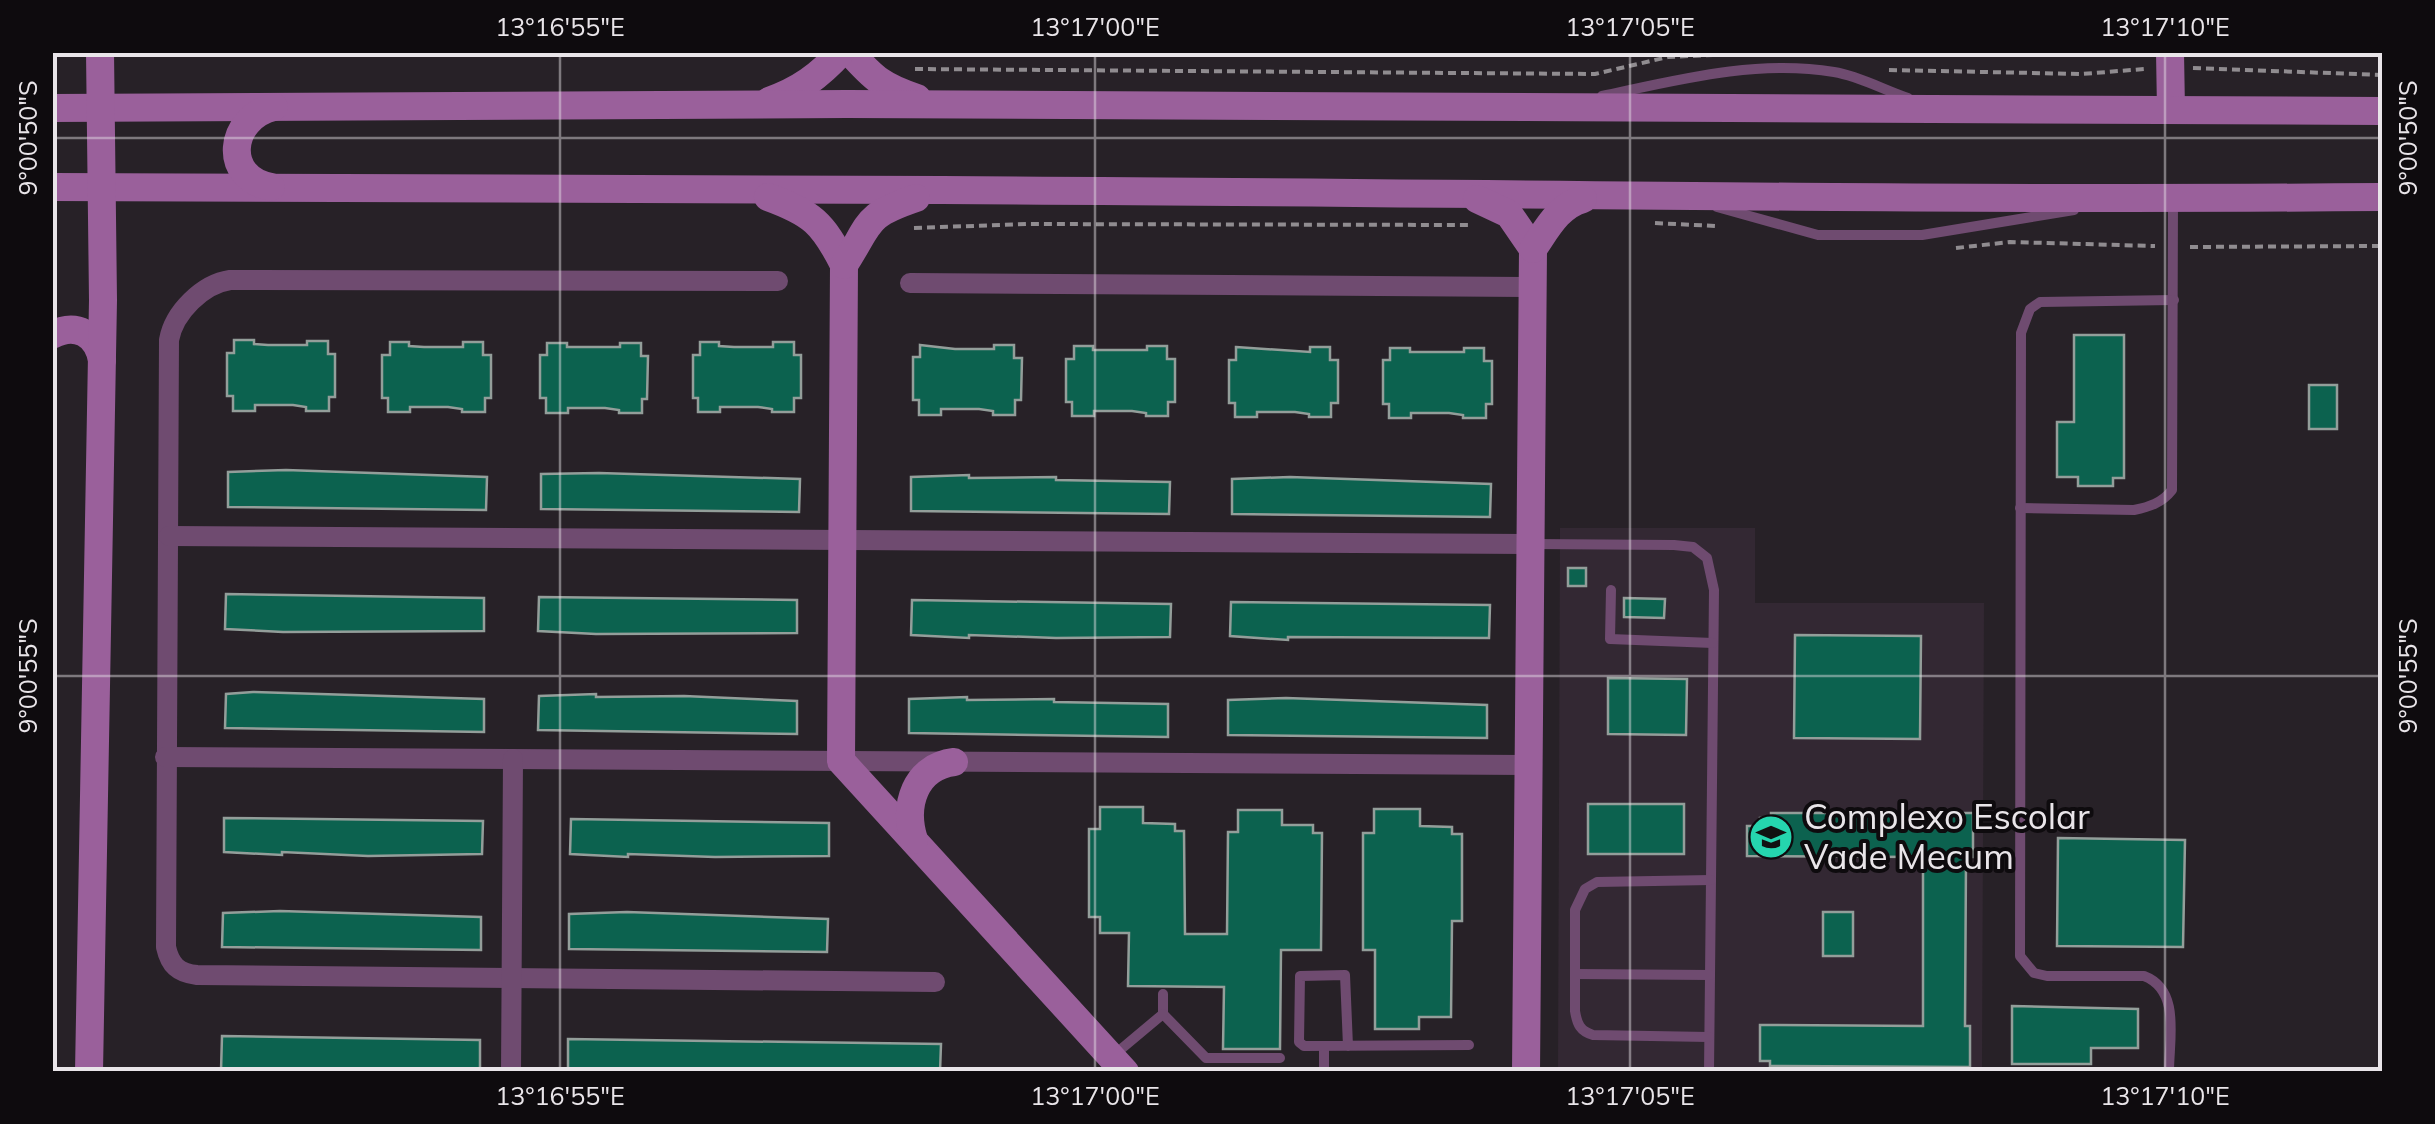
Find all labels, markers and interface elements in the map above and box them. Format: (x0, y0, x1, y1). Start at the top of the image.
text: 13°16'55"E (495, 11, 625, 42)
text: 13°17'00"E (1030, 11, 1160, 42)
text: 13°17'05"E (1565, 11, 1695, 42)
text: 13°17'10"E (2100, 11, 2230, 42)
text: 9°00'50"S (12, 80, 43, 196)
text: 9°00'50"S (2392, 80, 2423, 196)
text: 9°00'55"S (12, 618, 43, 734)
text: 9°00'55"S (2392, 618, 2423, 734)
place label: Complexo Escolar Vade Mecum (1804, 794, 2090, 878)
school or university icon: Complexo Escolar Vade Mecum (1748, 814, 1794, 860)
text: 13°16'55"E (495, 1080, 625, 1111)
text: 13°17'00"E (1030, 1080, 1160, 1111)
text: 13°17'05"E (1565, 1080, 1695, 1111)
text: 13°17'10"E (2100, 1080, 2230, 1111)

